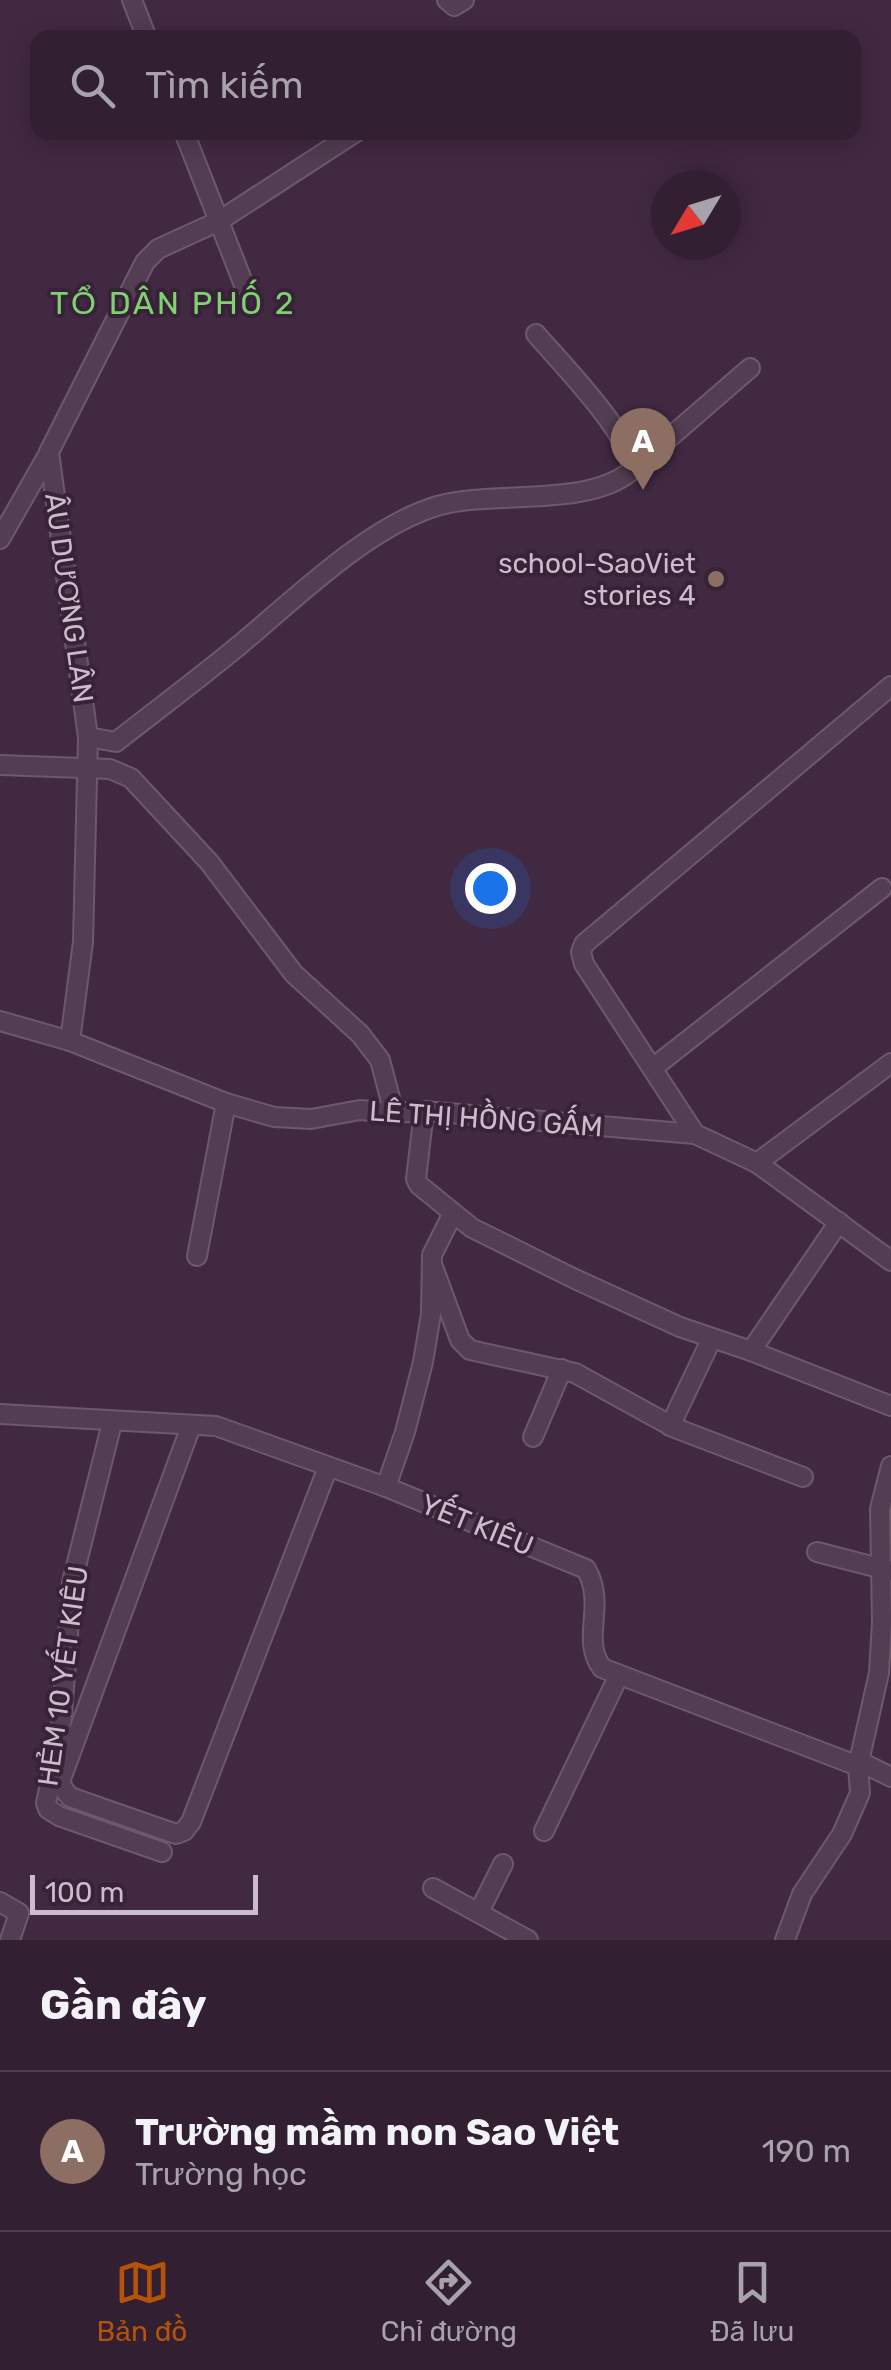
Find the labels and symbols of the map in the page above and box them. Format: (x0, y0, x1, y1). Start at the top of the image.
north arrow (651, 170, 741, 260)
district label: TỔ DÂN PHỐ 2 (50, 279, 296, 322)
pin: A (610, 408, 676, 490)
street label: ÂU DƯƠNG LÂN (38, 491, 100, 705)
place label: school-SaoViet stories 4 (498, 547, 696, 612)
marker: school-SaoViet stories 4 (705, 568, 727, 590)
your location (465, 863, 516, 914)
street label: LÊ THỊ HỒNG GẤM (368, 1090, 604, 1144)
street label: YẾT KIÊU (416, 1484, 540, 1562)
street label: HẺM 10 YẾT KIÊU (27, 1563, 95, 1788)
scale bar (30, 1870, 258, 1914)

